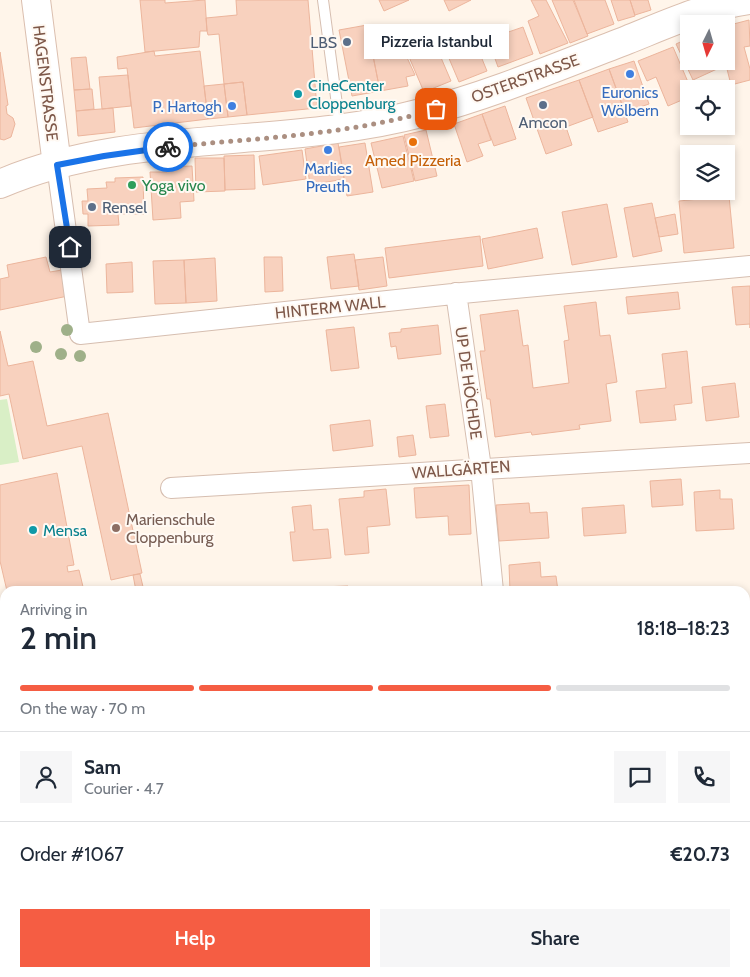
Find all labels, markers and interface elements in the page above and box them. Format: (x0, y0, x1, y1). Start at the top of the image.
north arrow (680, 15, 735, 70)
map controls (680, 15, 735, 200)
street label: HAGENSTRASSE (29, 24, 62, 142)
callout: Pizzeria Istanbul (364, 24, 508, 59)
text: Pizzeria Istanbul (381, 32, 492, 51)
place label: LBS (310, 33, 337, 52)
marker: LBS (341, 36, 353, 48)
street label: OSTERSTRASSE (469, 50, 582, 107)
marker: Euronics Wölbern (624, 68, 636, 80)
place label: CineCenter Cloppenburg (308, 76, 397, 113)
button: locate (680, 80, 735, 135)
place label: Euronics Wölbern (601, 83, 659, 120)
marker: CineCenter Cloppenburg (292, 88, 304, 100)
pin (415, 88, 457, 130)
icon: bag (422, 95, 450, 123)
place label: P. Hartogh (153, 97, 222, 116)
marker: Amcon (537, 99, 549, 111)
marker: P. Hartogh (226, 100, 238, 112)
place label: Amcon (519, 113, 567, 132)
courier (143, 122, 193, 172)
icon: bike (154, 133, 182, 161)
marker: Amed Pizzeria (407, 136, 419, 148)
marker: Marlies Preuth (322, 144, 334, 156)
button: layers (680, 145, 735, 200)
place label: Amed Pizzeria (365, 151, 461, 170)
place label: Marlies Preuth (304, 159, 352, 196)
place label: Yoga vivo (141, 176, 206, 195)
marker: Yoga vivo (126, 179, 138, 191)
place label: Rensel (102, 198, 147, 217)
marker: Rensel (86, 201, 98, 213)
pin (49, 226, 91, 268)
icon: home (56, 233, 84, 261)
street label: HINTERM WALL (274, 292, 386, 323)
street label: UP DE HÖCHDE (451, 325, 486, 441)
street label: WALLGÄRTEN (411, 457, 511, 482)
place label: Marienschule Cloppenburg (126, 510, 215, 547)
place label: Mensa (43, 521, 88, 540)
marker: Marienschule Cloppenburg (110, 522, 122, 534)
marker: Mensa (27, 524, 39, 536)
text: Arriving in (20, 600, 87, 619)
text: 18:18–18:23 (637, 617, 730, 640)
text: 2 min (20, 618, 97, 657)
text: On the way · 70 m (20, 699, 145, 718)
button: person (20, 751, 72, 803)
button: chat (614, 751, 666, 803)
button: phone (678, 751, 730, 803)
text: Sam (84, 756, 121, 779)
text: Courier · 4.7 (84, 779, 164, 798)
text: Order #1067 (20, 843, 124, 866)
text: €20.73 (670, 843, 730, 866)
button: Help (20, 909, 370, 967)
button: Share (380, 909, 730, 967)

